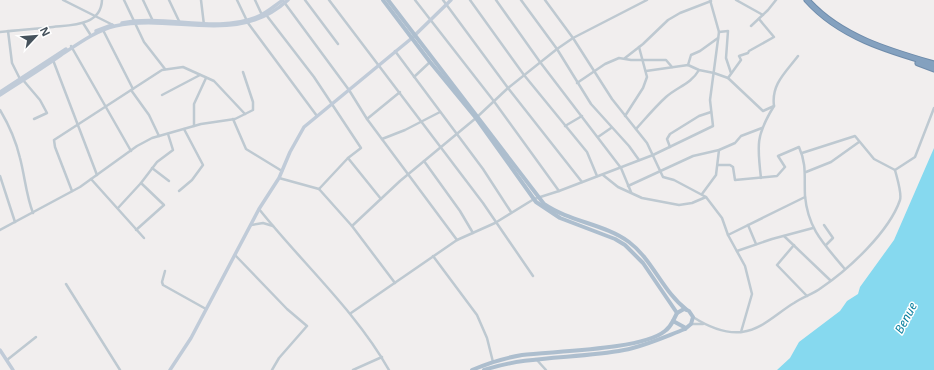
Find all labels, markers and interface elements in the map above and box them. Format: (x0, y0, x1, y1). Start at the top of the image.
north arrow (16, 16, 56, 56)
text: N (37, 24, 54, 39)
water label: Benue (890, 299, 921, 336)

